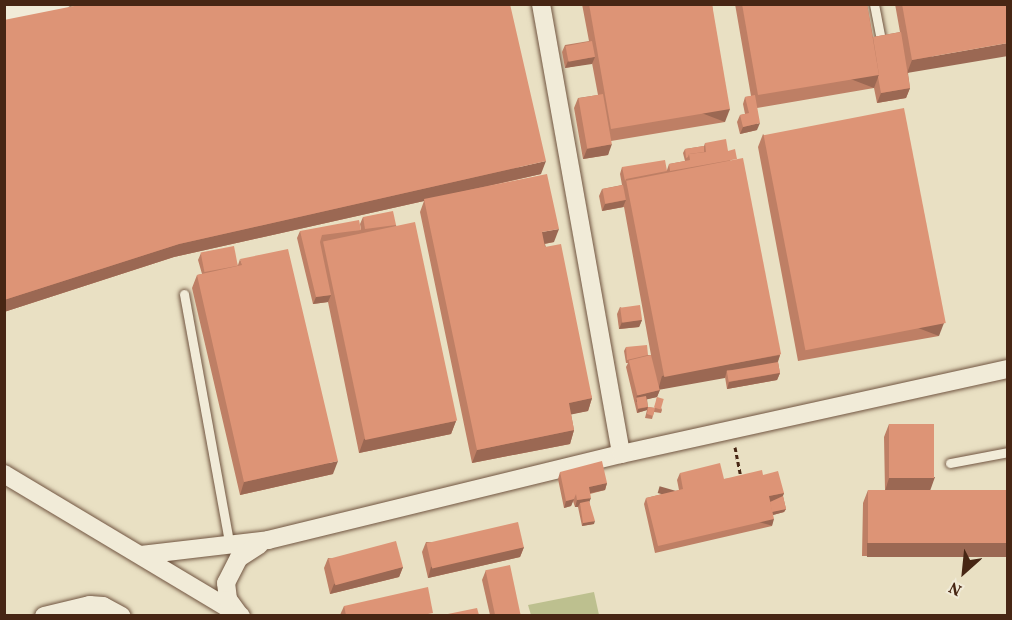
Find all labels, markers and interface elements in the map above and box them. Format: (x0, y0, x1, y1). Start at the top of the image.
north arrow (934, 542, 994, 602)
text: N (946, 576, 966, 600)

